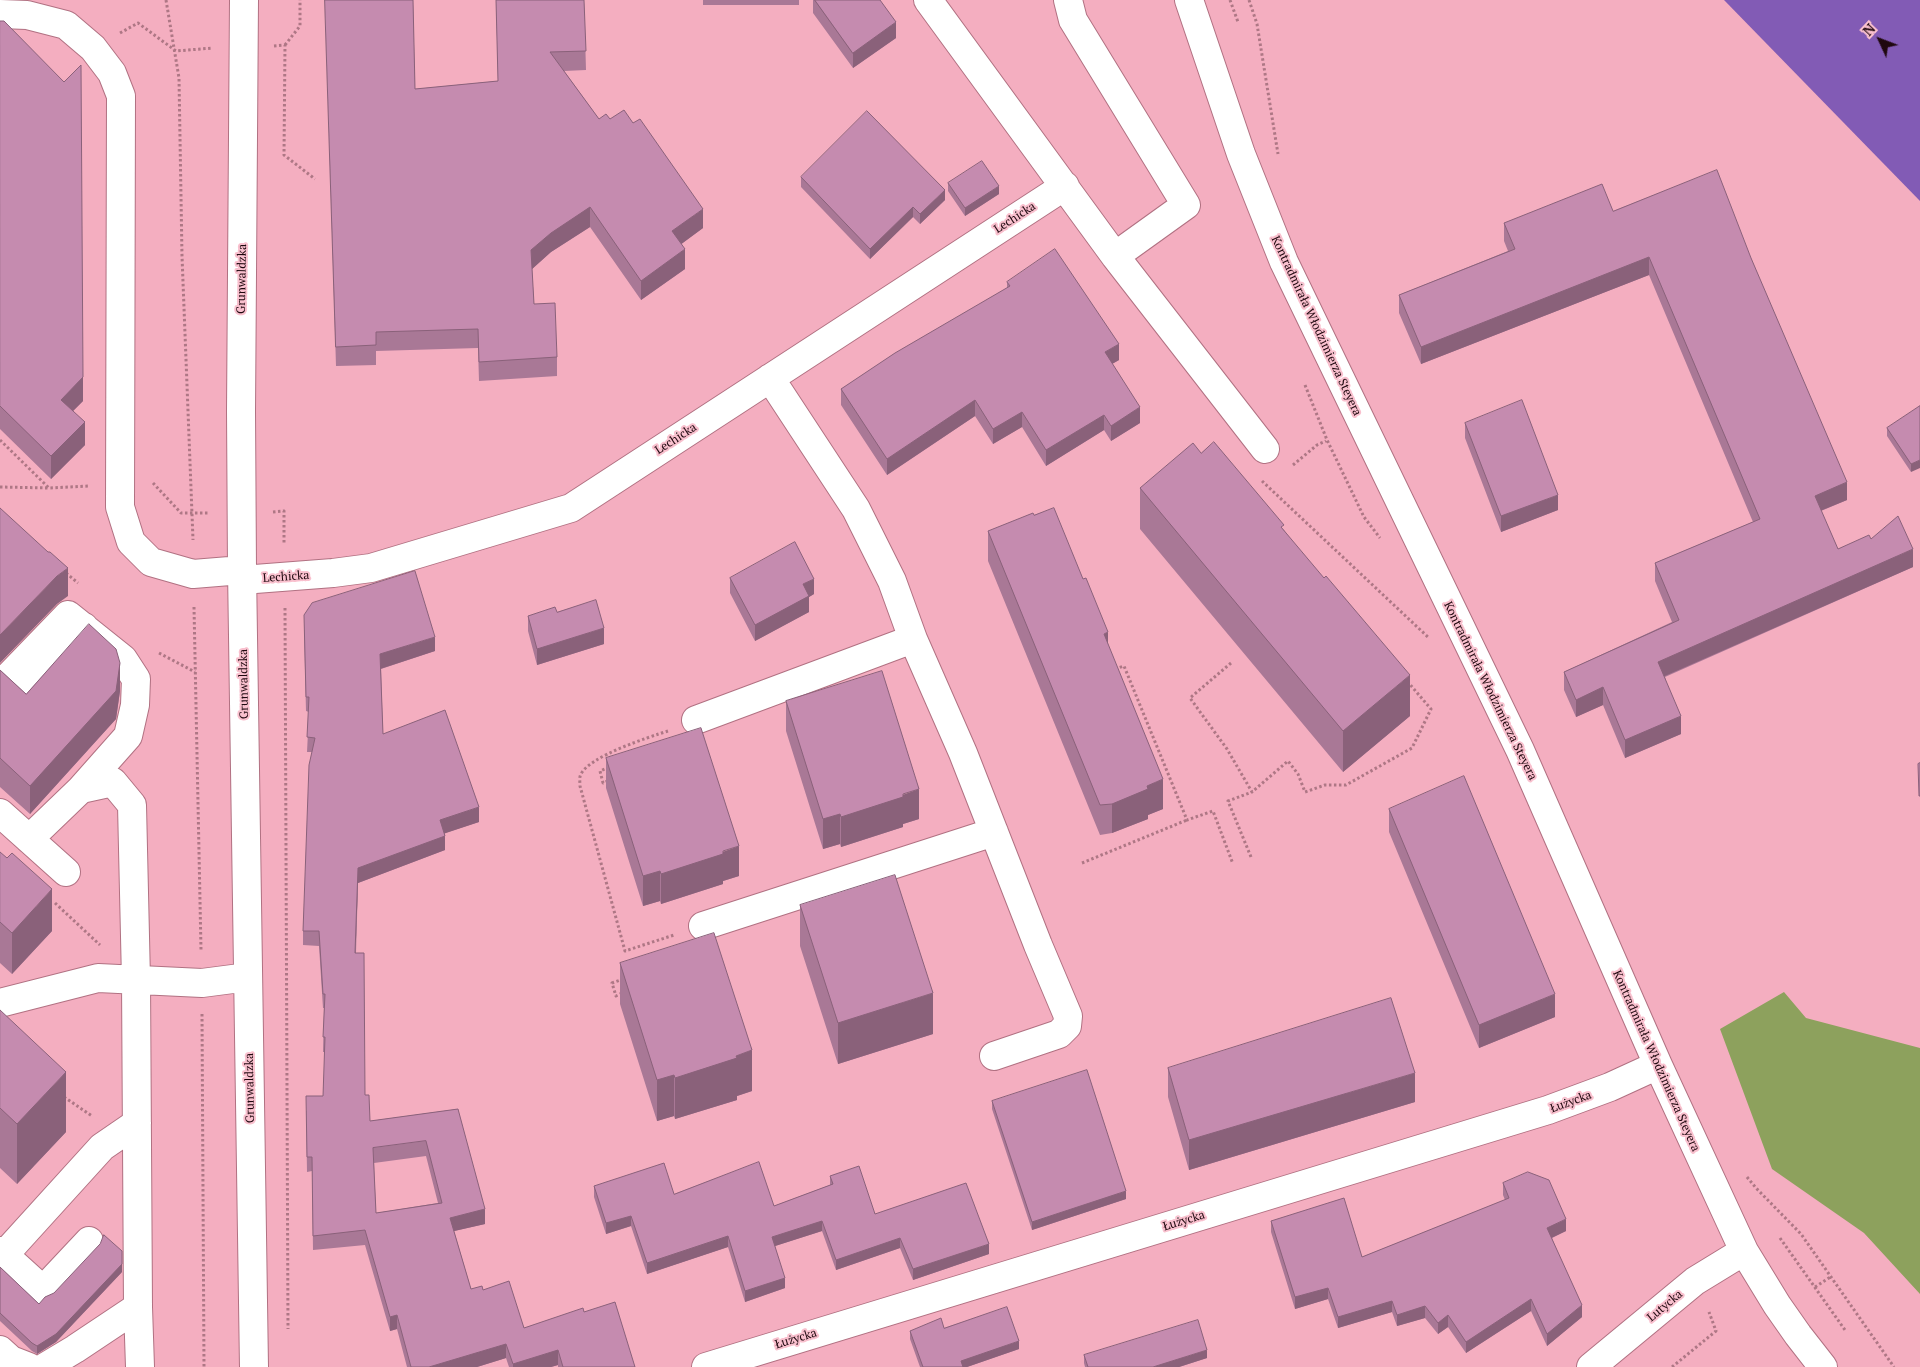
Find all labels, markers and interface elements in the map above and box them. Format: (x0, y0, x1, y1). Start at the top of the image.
north arrow (1855, 15, 1905, 65)
text: N (1858, 19, 1879, 40)
street label: Lechicka (991, 199, 1039, 237)
street label: Kontradmirała Włodzimierza Steyera (1268, 234, 1364, 418)
street label: Grunwaldzka (234, 244, 250, 314)
street label: Lechicka (652, 420, 700, 458)
street label: Lechicka (262, 568, 310, 586)
street label: Kontradmirała Włodzimierza Steyera (1440, 599, 1540, 783)
street label: Grunwaldzka (236, 649, 252, 719)
street label: Kontradmirała Włodzimierza Steyera (1609, 968, 1703, 1154)
street label: Grunwaldzka (242, 1053, 258, 1123)
street label: Łużycka (1548, 1088, 1594, 1116)
street label: Łużycka (1161, 1208, 1207, 1234)
street label: Lutycka (1644, 1287, 1686, 1325)
street label: Łużycka (773, 1326, 819, 1352)

